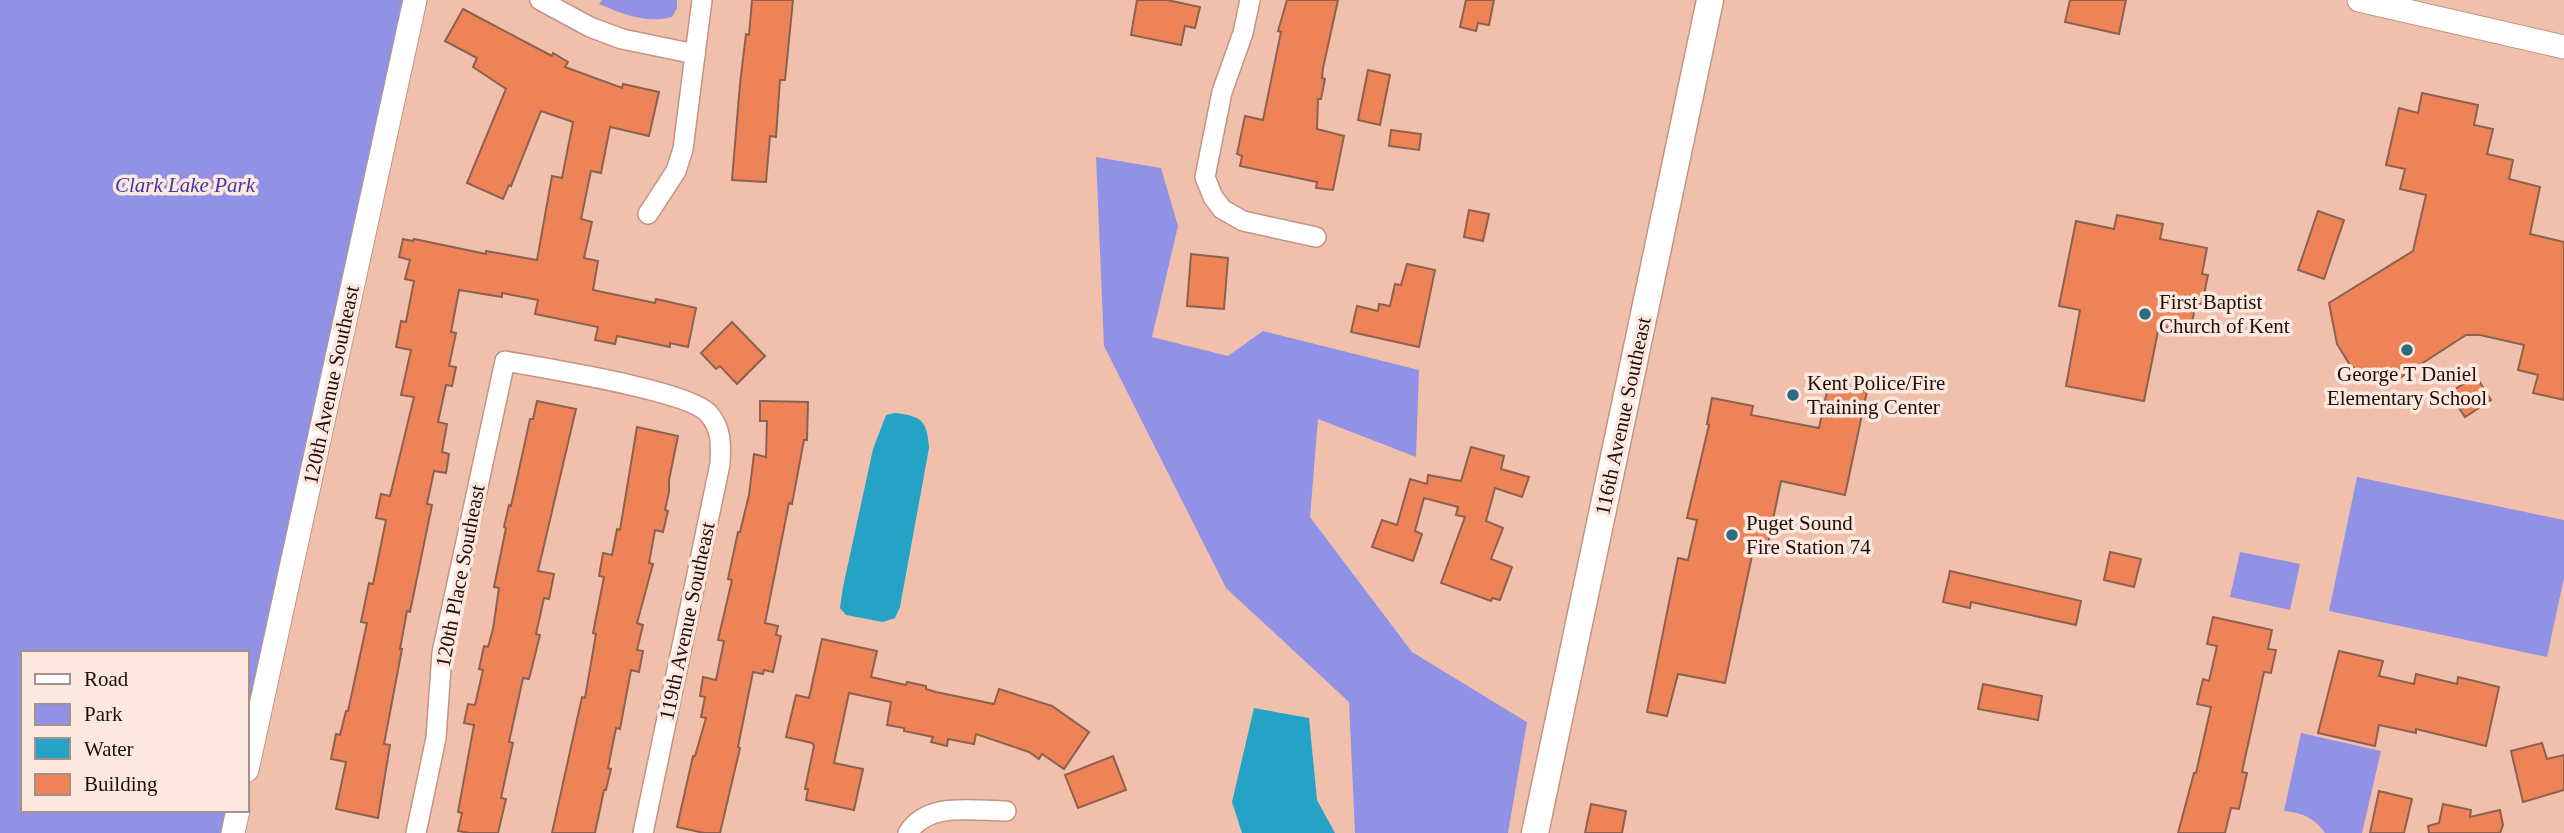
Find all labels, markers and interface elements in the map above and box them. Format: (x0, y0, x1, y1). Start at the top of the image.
park label: Clark Lake Park (115, 173, 256, 197)
street label: 120th Avenue Southeast (298, 283, 364, 487)
place label: First Baptist Church of Kent (2159, 290, 2290, 338)
marker: First Baptist Church of Kent (2137, 306, 2153, 322)
street label: 116th Avenue Southeast (1590, 315, 1656, 517)
marker: George T Daniel Elementary School (2399, 342, 2415, 358)
place label: George T Daniel Elementary School (2327, 362, 2487, 410)
place label: Kent Police/Fire Training Center (1807, 371, 1945, 419)
marker: Kent Police/Fire Training Center (1785, 387, 1801, 403)
street label: 120th Place Southeast (431, 483, 490, 669)
place label: Puget Sound Fire Station 74 (1746, 511, 1871, 559)
street label: 119th Avenue Southeast (654, 520, 720, 722)
marker: Puget Sound Fire Station 74 (1724, 527, 1740, 543)
legend (21, 651, 248, 812)
text: Road (84, 667, 129, 691)
text: Park (84, 702, 123, 726)
text: Water (84, 737, 134, 761)
text: Building (84, 772, 158, 796)

